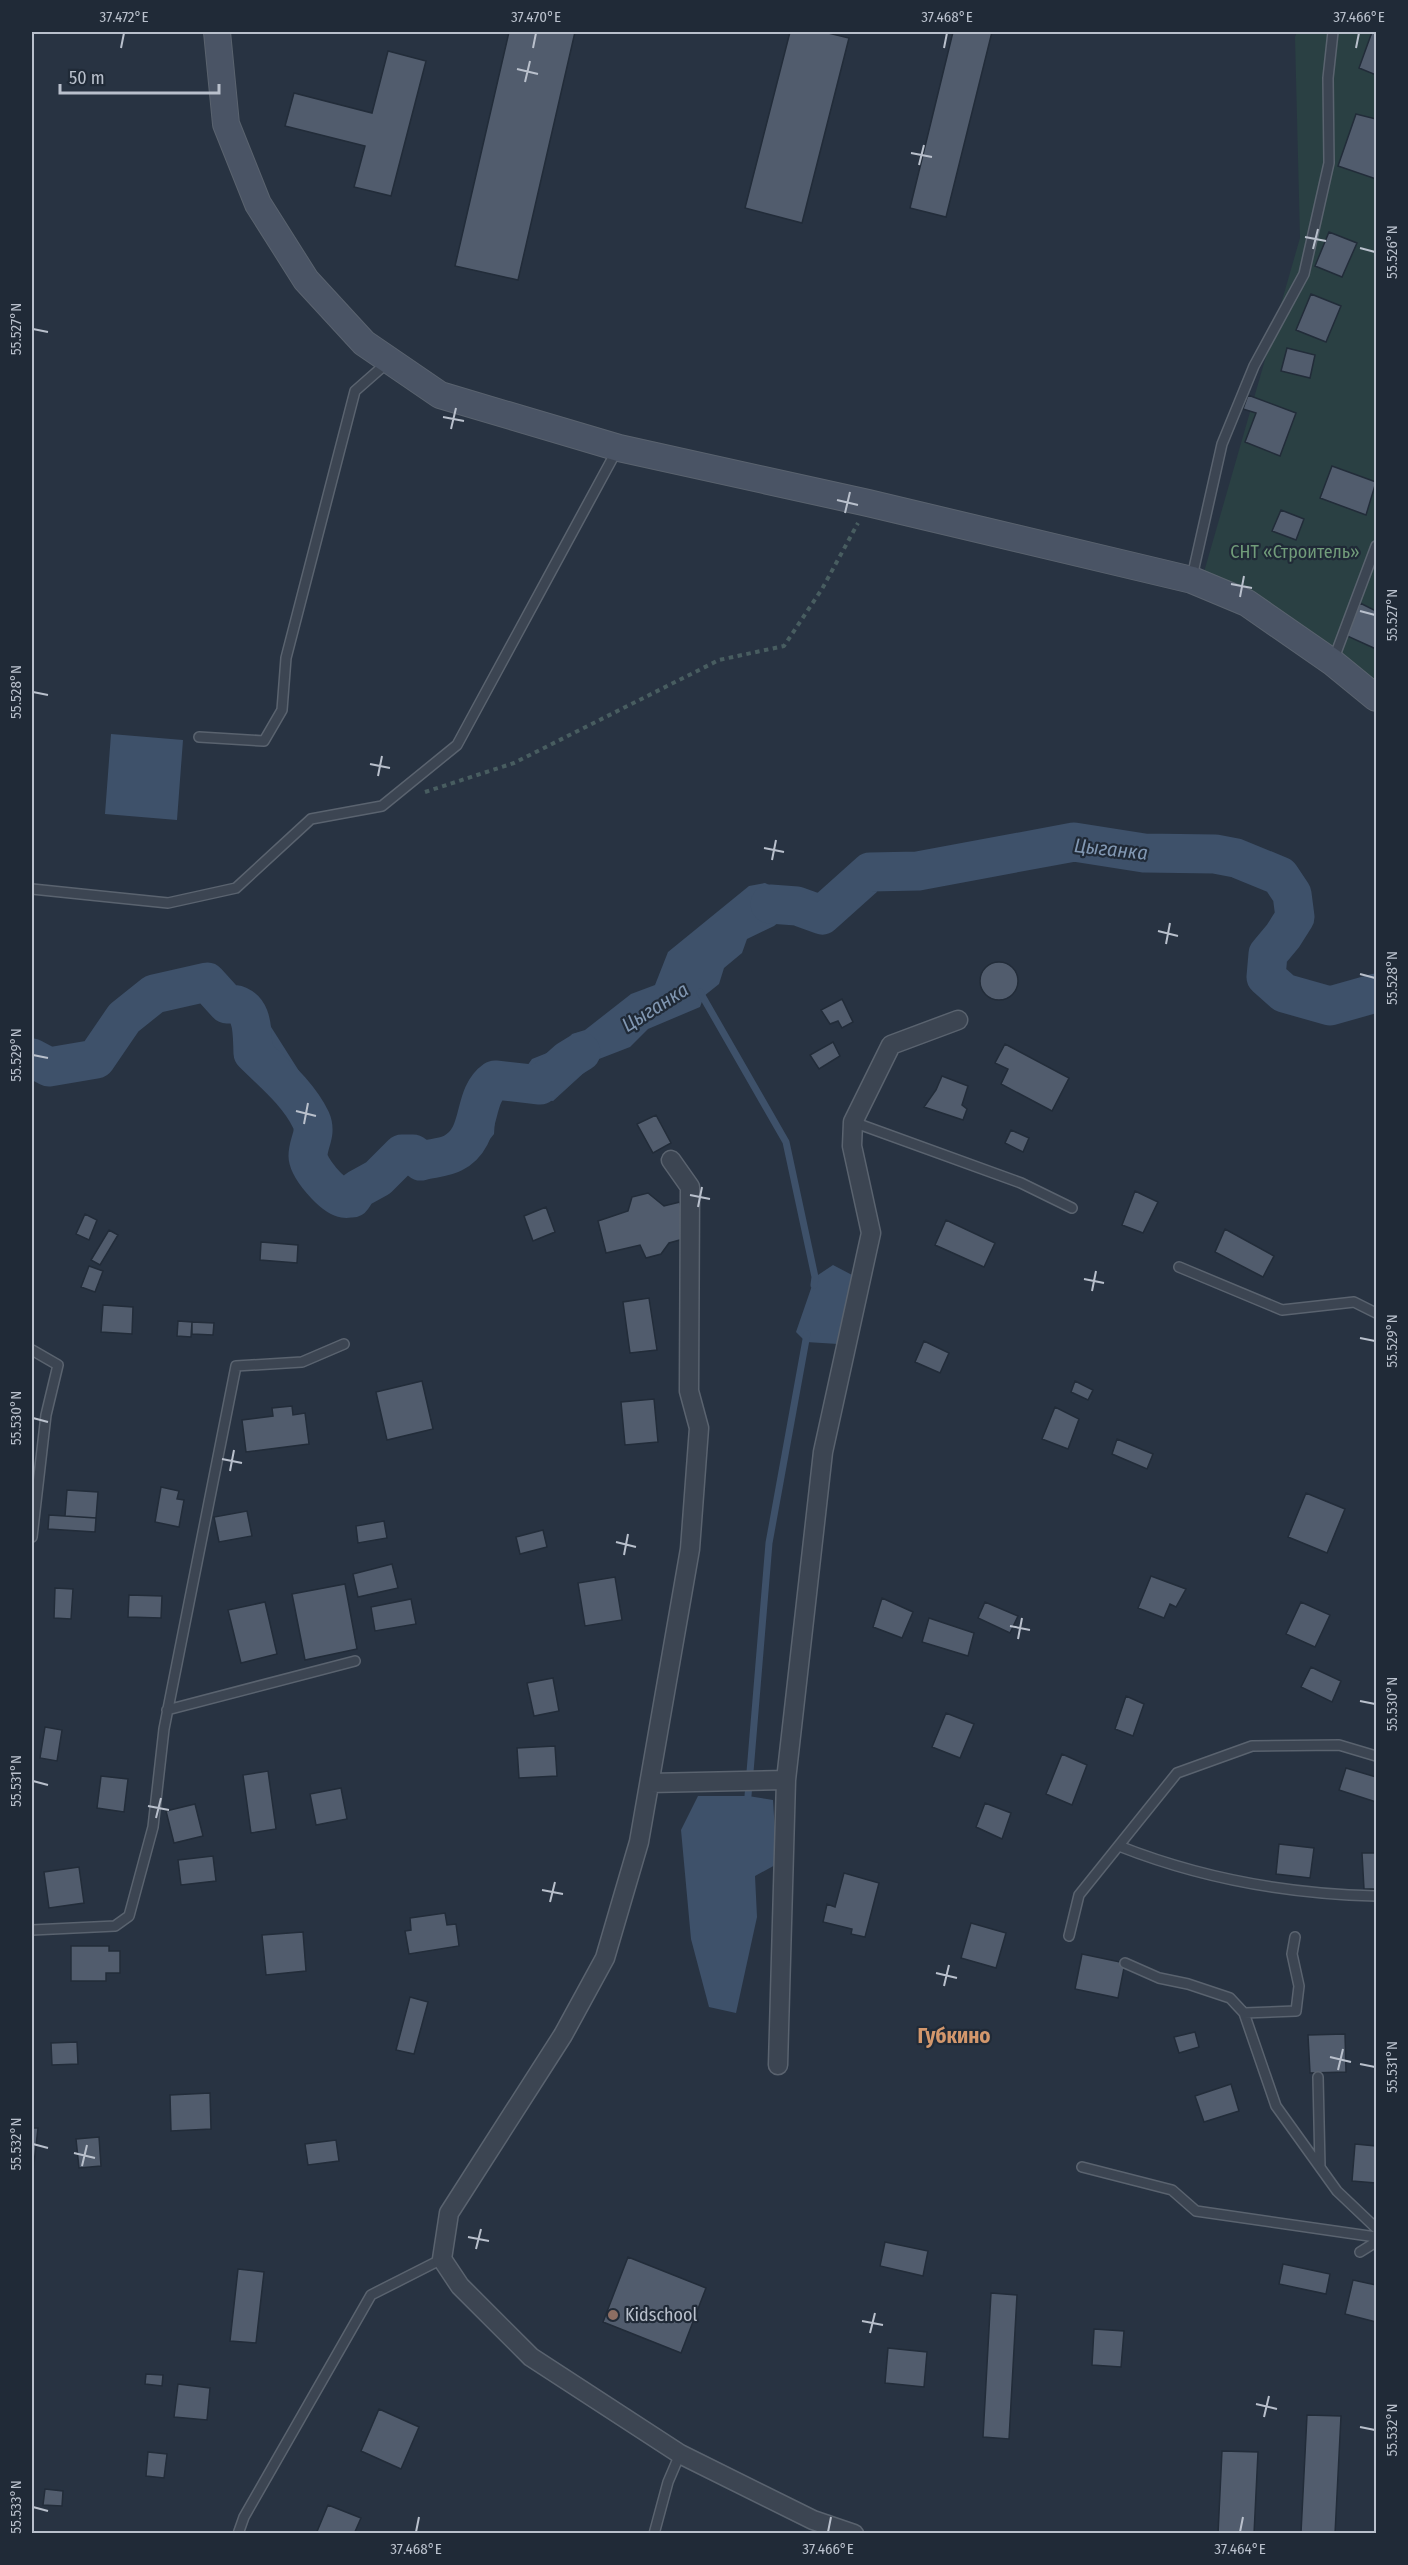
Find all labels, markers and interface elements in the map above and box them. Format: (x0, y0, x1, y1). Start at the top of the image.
text: 37.472°E (99, 8, 149, 26)
text: 37.470°E (511, 8, 561, 26)
text: 37.468°E (921, 8, 973, 26)
text: 37.466°E (1333, 8, 1385, 26)
scale bar (60, 57, 219, 95)
text: 50 m (69, 67, 105, 89)
text: 55.526°N (1383, 225, 1401, 279)
text: 55.527°N (7, 303, 25, 355)
park label: СНТ «Строитель» (1230, 541, 1360, 563)
text: 55.527°N (1383, 589, 1401, 641)
text: 55.528°N (7, 665, 25, 719)
water label: Цыганка (1073, 833, 1149, 865)
text: 55.528°N (1383, 951, 1401, 1005)
water label: Цыганка (617, 977, 693, 1037)
text: 55.529°N (7, 1028, 25, 1082)
text: 55.529°N (1383, 1314, 1401, 1368)
text: 55.530°N (7, 1391, 25, 1445)
text: 55.530°N (1383, 1677, 1401, 1731)
text: 55.531°N (7, 1755, 25, 1807)
district label: Губкино (917, 2023, 991, 2049)
text: 55.531°N (1383, 2041, 1401, 2093)
text: 55.532°N (7, 2117, 25, 2171)
place label: Kidschool (625, 2304, 698, 2326)
marker: Kidschool (606, 2308, 620, 2322)
text: 55.532°N (1383, 2403, 1401, 2457)
text: 55.533°N (7, 2480, 25, 2534)
text: 37.468°E (390, 2540, 442, 2558)
text: 37.466°E (802, 2540, 854, 2558)
text: 37.464°E (1214, 2540, 1266, 2558)

